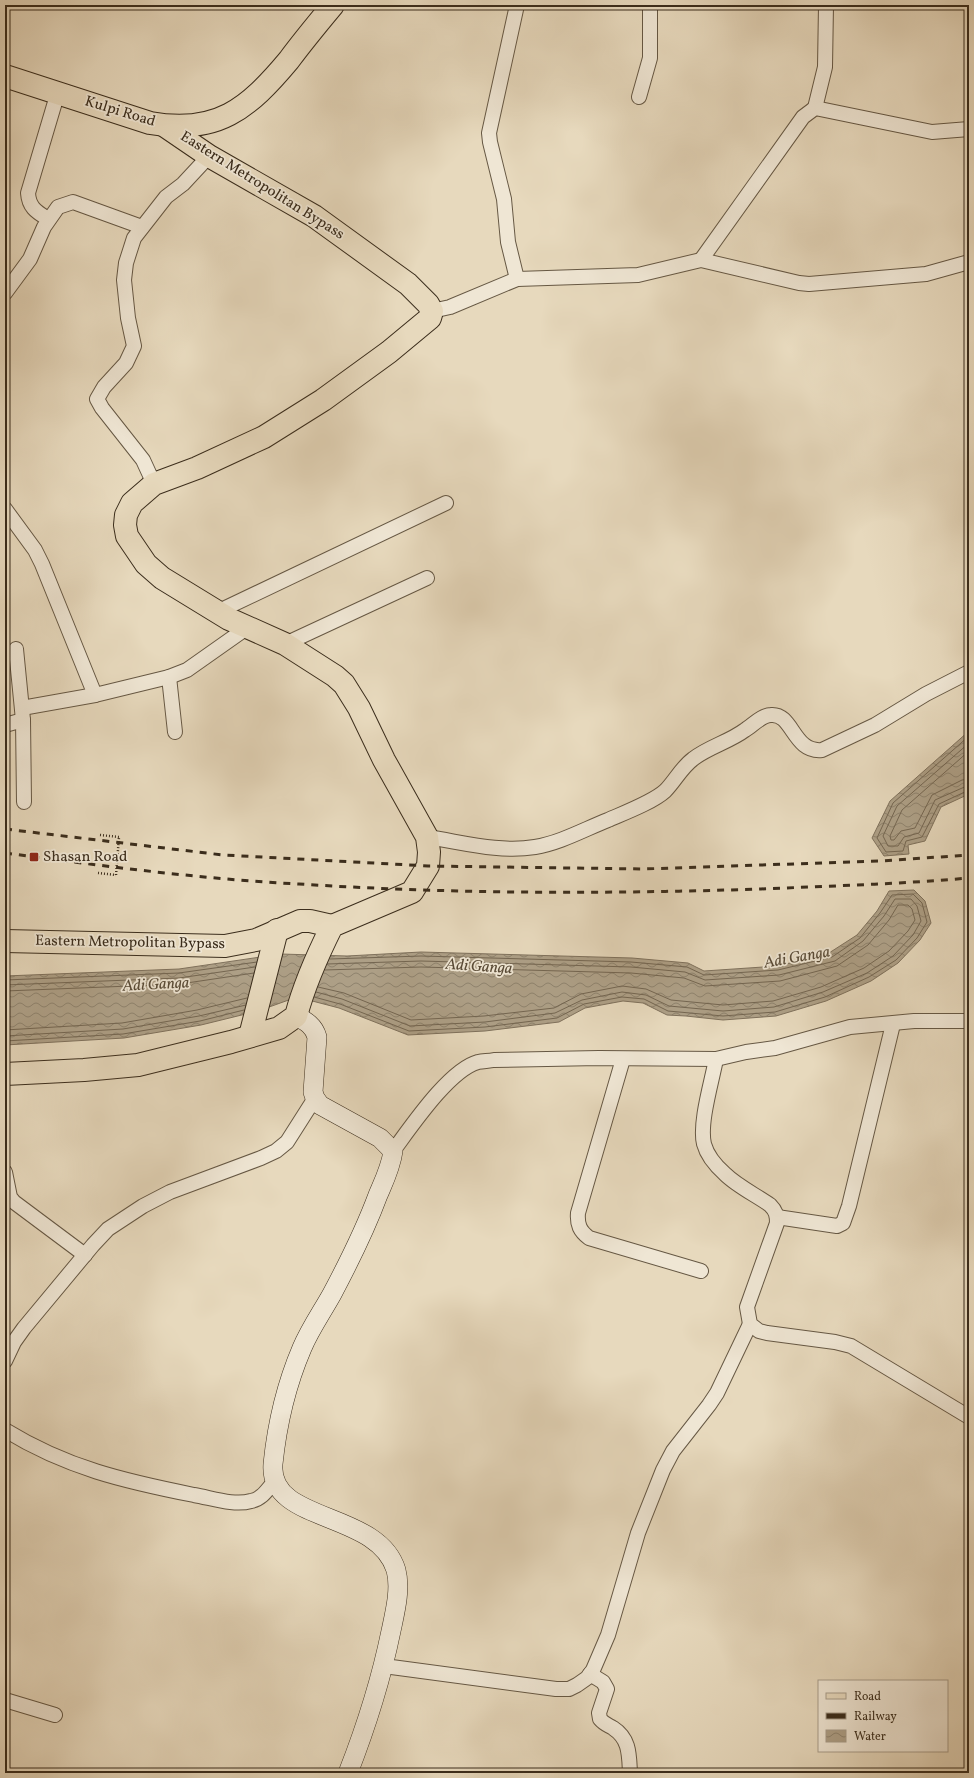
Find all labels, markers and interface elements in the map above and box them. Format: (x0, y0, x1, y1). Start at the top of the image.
street label: Kulpi Road (82, 91, 158, 133)
street label: Eastern Metropolitan Bypass (176, 127, 348, 245)
place label: Shasan Road (43, 847, 127, 868)
marker: Shasan Road (28, 851, 40, 863)
street label: Eastern Metropolitan Bypass (35, 931, 225, 955)
water label: Adi Ganga (761, 941, 832, 975)
water label: Adi Ganga (444, 954, 514, 980)
water label: Adi Ganga (121, 972, 190, 998)
legend (818, 1680, 948, 1752)
text: Road (854, 1689, 881, 1705)
text: Railway (854, 1709, 897, 1725)
text: Water (854, 1729, 886, 1745)

